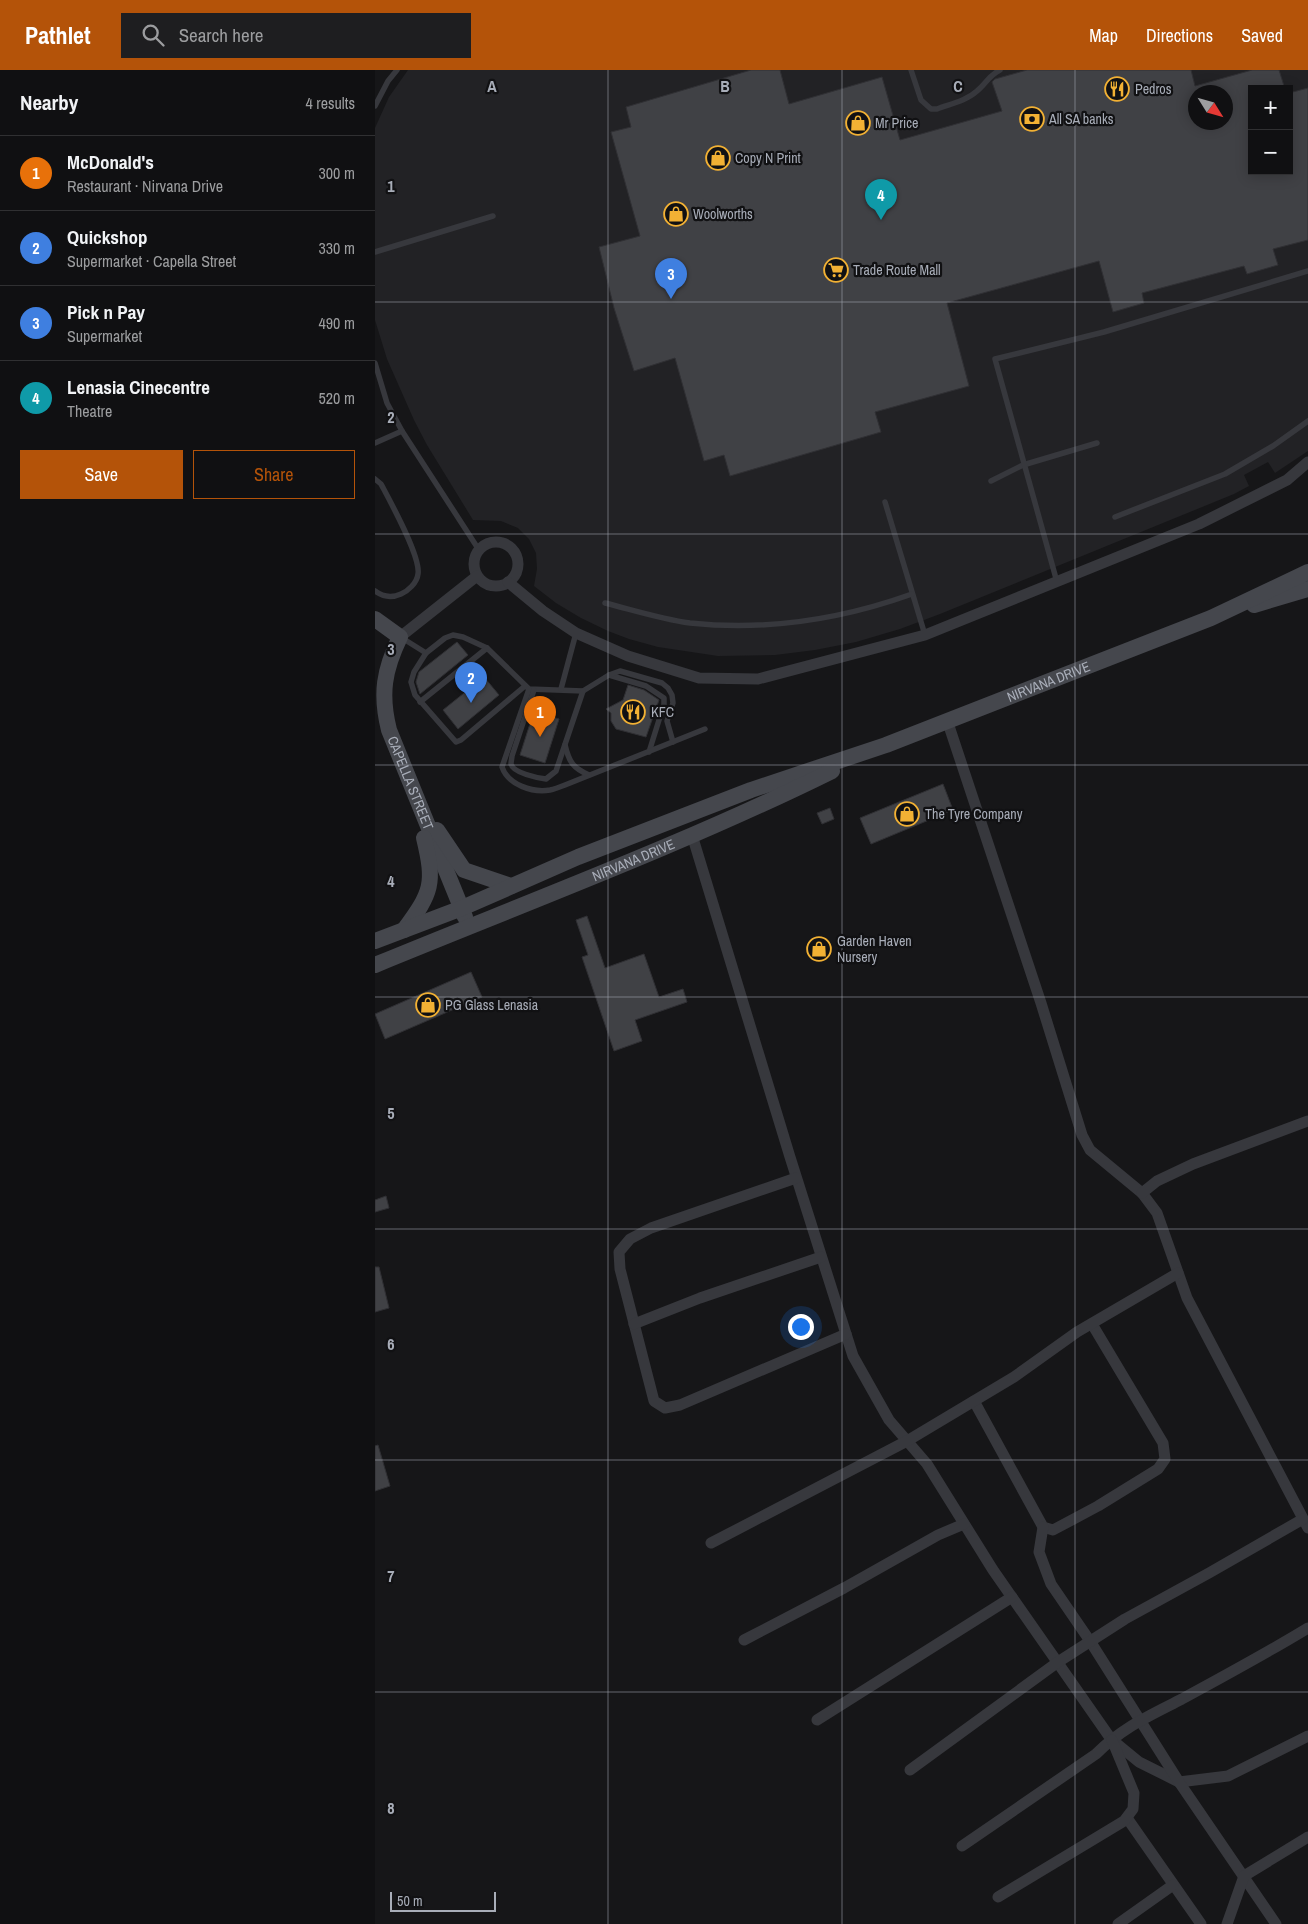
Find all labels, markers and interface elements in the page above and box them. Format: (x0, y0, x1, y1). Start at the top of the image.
search box (121, 13, 471, 58)
text: Pathlet (25, 19, 91, 51)
icon: search (139, 21, 167, 49)
text: Search here (179, 22, 264, 48)
text: Map (1089, 23, 1118, 48)
text: Directions (1146, 23, 1213, 48)
text: Saved (1241, 23, 1283, 48)
text: A (487, 75, 497, 97)
text: B (720, 75, 730, 97)
text: C (953, 75, 963, 97)
restaurant icon: Pedros (1104, 76, 1130, 102)
place label: Pedros (1135, 80, 1172, 98)
north arrow (1188, 85, 1233, 130)
map controls (1248, 85, 1293, 175)
button: + (1248, 85, 1293, 130)
text: Nearby (20, 88, 78, 117)
text: 4 results (305, 92, 355, 114)
bank icon: All SA banks (1019, 106, 1045, 132)
shop icon: Mr Price (845, 110, 871, 136)
place label: All SA banks (1048, 110, 1114, 128)
place label: Mr Price (875, 114, 918, 132)
button: − (1248, 130, 1293, 175)
shop icon: Copy N Print (705, 145, 731, 171)
text: McDonald's (67, 149, 154, 175)
place label: Copy N Print (735, 149, 801, 167)
text: 1 (32, 162, 40, 184)
text: 300 m (319, 162, 355, 184)
text: Restaurant · Nirvana Drive (67, 175, 223, 197)
text: 1 (387, 175, 395, 197)
pin: 4 (865, 179, 897, 220)
shop icon: Woolworths (663, 201, 689, 227)
place label: Woolworths (693, 205, 753, 223)
text: Quickshop (67, 224, 148, 250)
text: 2 (32, 237, 40, 259)
text: 330 m (319, 237, 355, 259)
text: Supermarket · Capella Street (67, 250, 236, 272)
supermarket icon: Trade Route Mall (823, 257, 849, 283)
pin: 3 (655, 258, 687, 299)
place label: Trade Route Mall (853, 261, 941, 279)
text: Pick n Pay (67, 299, 145, 325)
text: 3 (32, 312, 40, 334)
text: 490 m (319, 312, 355, 334)
text: Supermarket (67, 325, 142, 347)
text: Lenasia Cinecentre (67, 374, 210, 400)
text: 4 (32, 387, 40, 409)
text: 520 m (319, 387, 355, 409)
text: Theatre (67, 400, 112, 422)
text: 2 (387, 406, 395, 428)
button: Save (20, 450, 183, 499)
button: Share (193, 450, 355, 499)
text: 3 (387, 638, 395, 660)
street label: NIRVANA DRIVE (1004, 657, 1093, 706)
pin: 2 (455, 662, 487, 703)
pin: 1 (524, 696, 556, 737)
restaurant icon: KFC (620, 699, 646, 725)
place label: KFC (651, 703, 674, 721)
street label: CAPELLA STREET (383, 733, 438, 833)
shop icon: The Tyre Company (894, 801, 920, 827)
place label: The Tyre Company (925, 805, 1023, 823)
street label: NIRVANA DRIVE (590, 835, 677, 885)
text: 4 (387, 870, 395, 892)
place label: Garden Haven Nursery (837, 932, 912, 966)
shop icon: Garden Haven Nursery (806, 936, 832, 962)
shop icon: PG Glass Lenasia (415, 992, 441, 1018)
place label: PG Glass Lenasia (445, 996, 539, 1014)
text: 5 (387, 1102, 395, 1124)
your location (788, 1314, 814, 1340)
text: 6 (387, 1333, 395, 1355)
text: 7 (387, 1565, 395, 1587)
text: 8 (387, 1797, 395, 1819)
scale bar (390, 1889, 496, 1912)
text: 50 m (397, 1892, 423, 1910)

